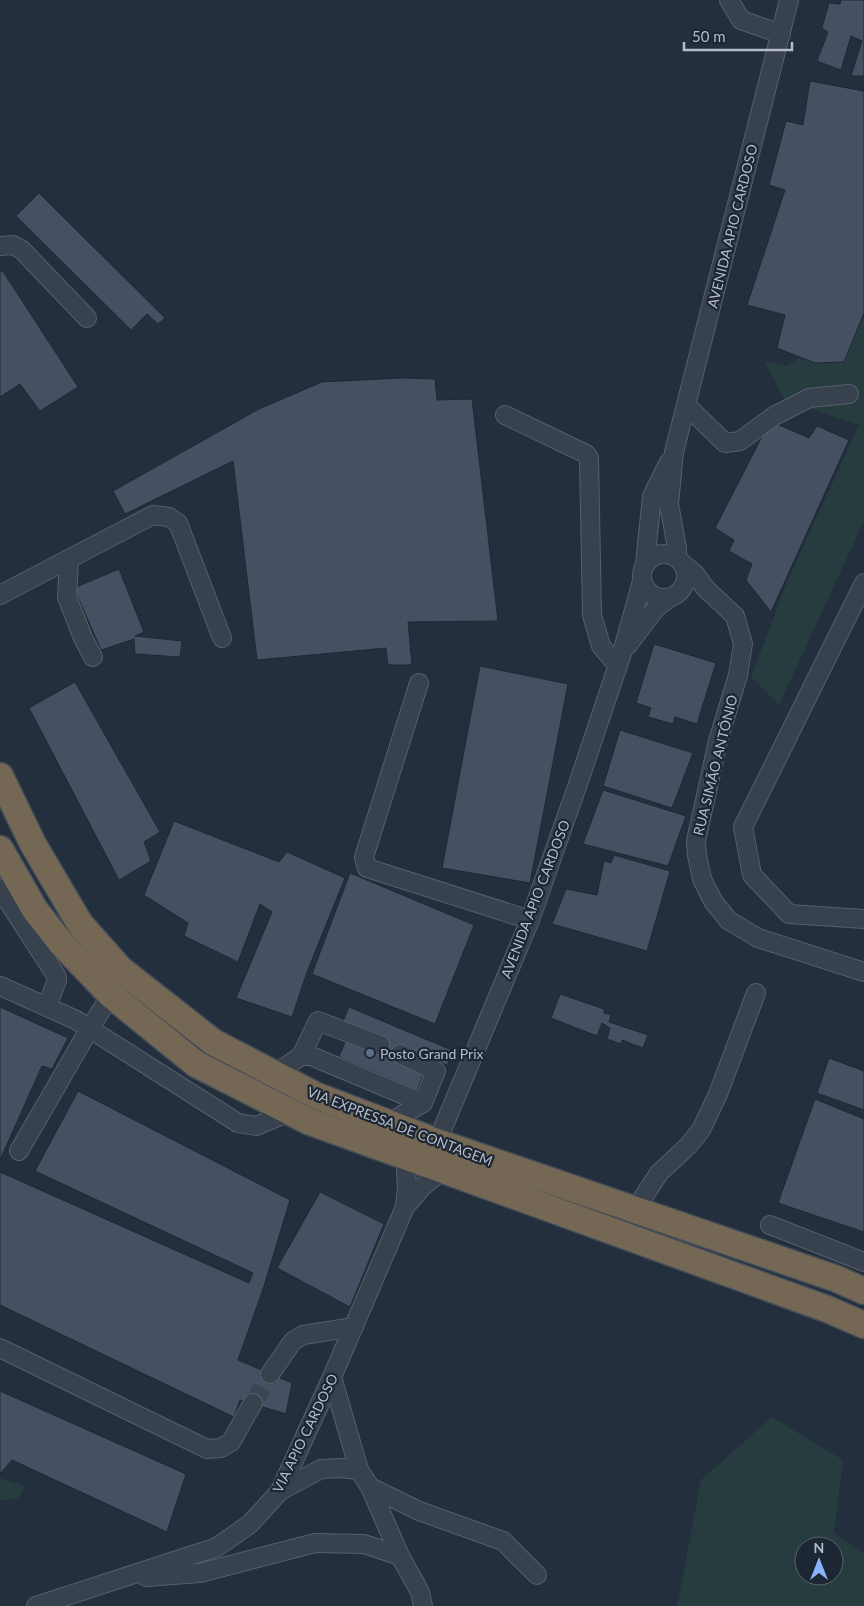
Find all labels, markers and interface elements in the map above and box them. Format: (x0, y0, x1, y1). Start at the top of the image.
scale bar (684, 20, 792, 52)
text: 50 m (692, 27, 726, 45)
street label: AVENIDA APIO CARDOSO (703, 142, 761, 310)
street label: RUA SIMÃO ANTÔNIO (689, 693, 741, 837)
street label: AVENIDA APIO CARDOSO (497, 817, 573, 981)
place label: Posto Grand Prix (380, 1045, 484, 1062)
marker: Posto Grand Prix (364, 1047, 376, 1059)
street label: VIA EXPRESSA DE CONTAGEM (305, 1083, 495, 1169)
street label: VIA APIO CARDOSO (269, 1371, 341, 1495)
north arrow (794, 1536, 844, 1586)
text: N (814, 1539, 824, 1556)

